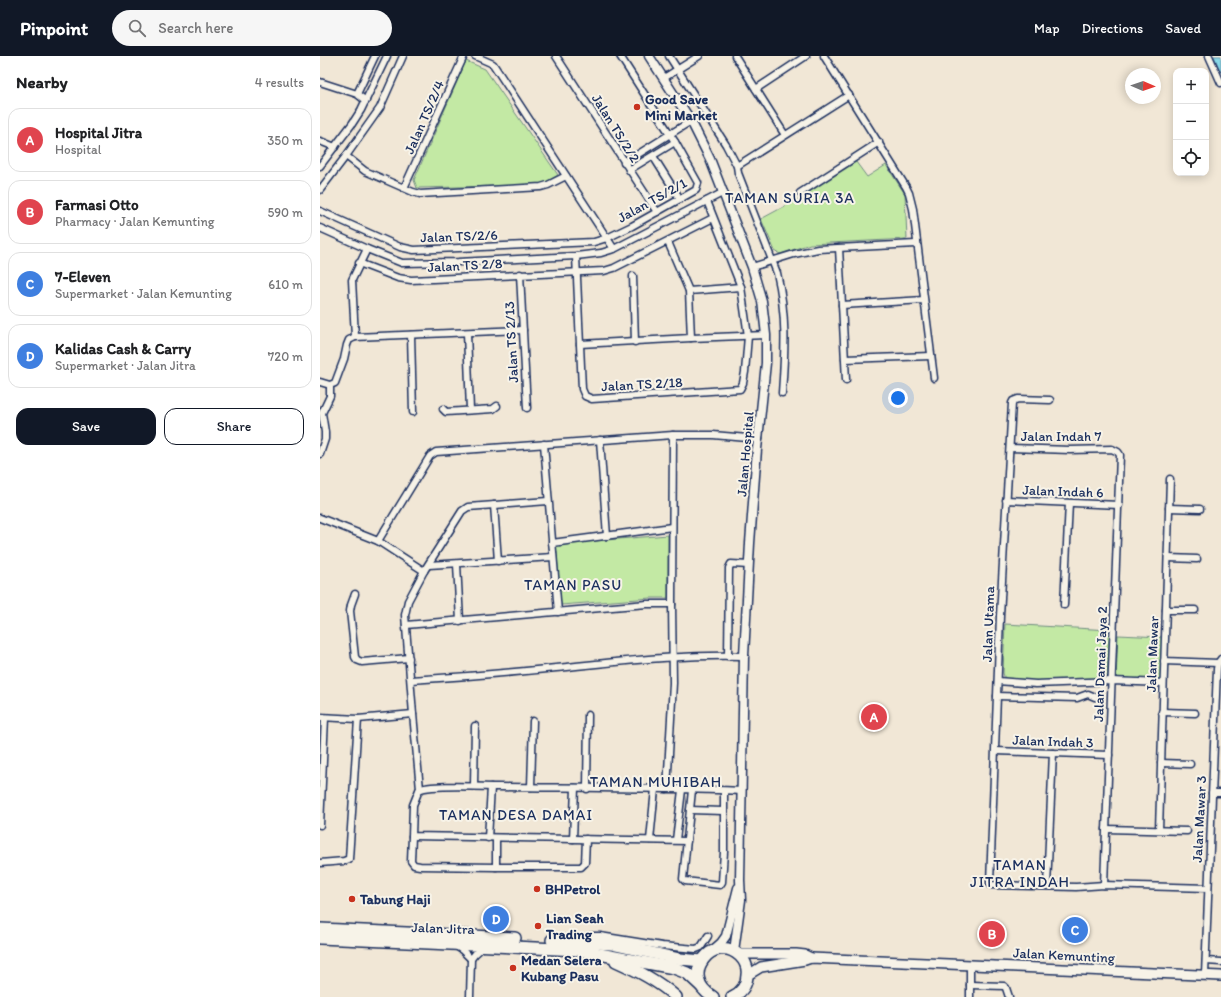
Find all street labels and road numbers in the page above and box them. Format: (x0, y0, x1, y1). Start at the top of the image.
street label: Jalan TS/2/4 (401, 77, 448, 157)
street label: Jalan TS/2/2 (588, 91, 644, 166)
street label: Jalan TS/2/1 (615, 174, 690, 226)
street label: Jalan TS/2/6 (420, 227, 498, 246)
street label: Jalan TS 2/8 (427, 255, 503, 276)
street label: Jalan TS 2/13 (501, 300, 522, 383)
street label: Jalan TS 2/18 (601, 374, 684, 395)
street label: Jalan Hospital (733, 411, 758, 497)
street label: Jalan Indah 7 (1021, 428, 1101, 445)
street label: Jalan Indah 6 (1022, 482, 1104, 501)
street label: Jalan Utama (979, 585, 998, 662)
street label: Jalan Damai Jaya 2 (1090, 605, 1111, 722)
street label: Jalan Mawar (1143, 615, 1162, 692)
street label: Jalan Indah 3 (1012, 732, 1094, 751)
street label: Jalan Mawar 3 (1189, 775, 1210, 863)
street label: Jalan Jitra (411, 919, 476, 938)
street label: Jalan Kemunting (1013, 944, 1116, 967)

